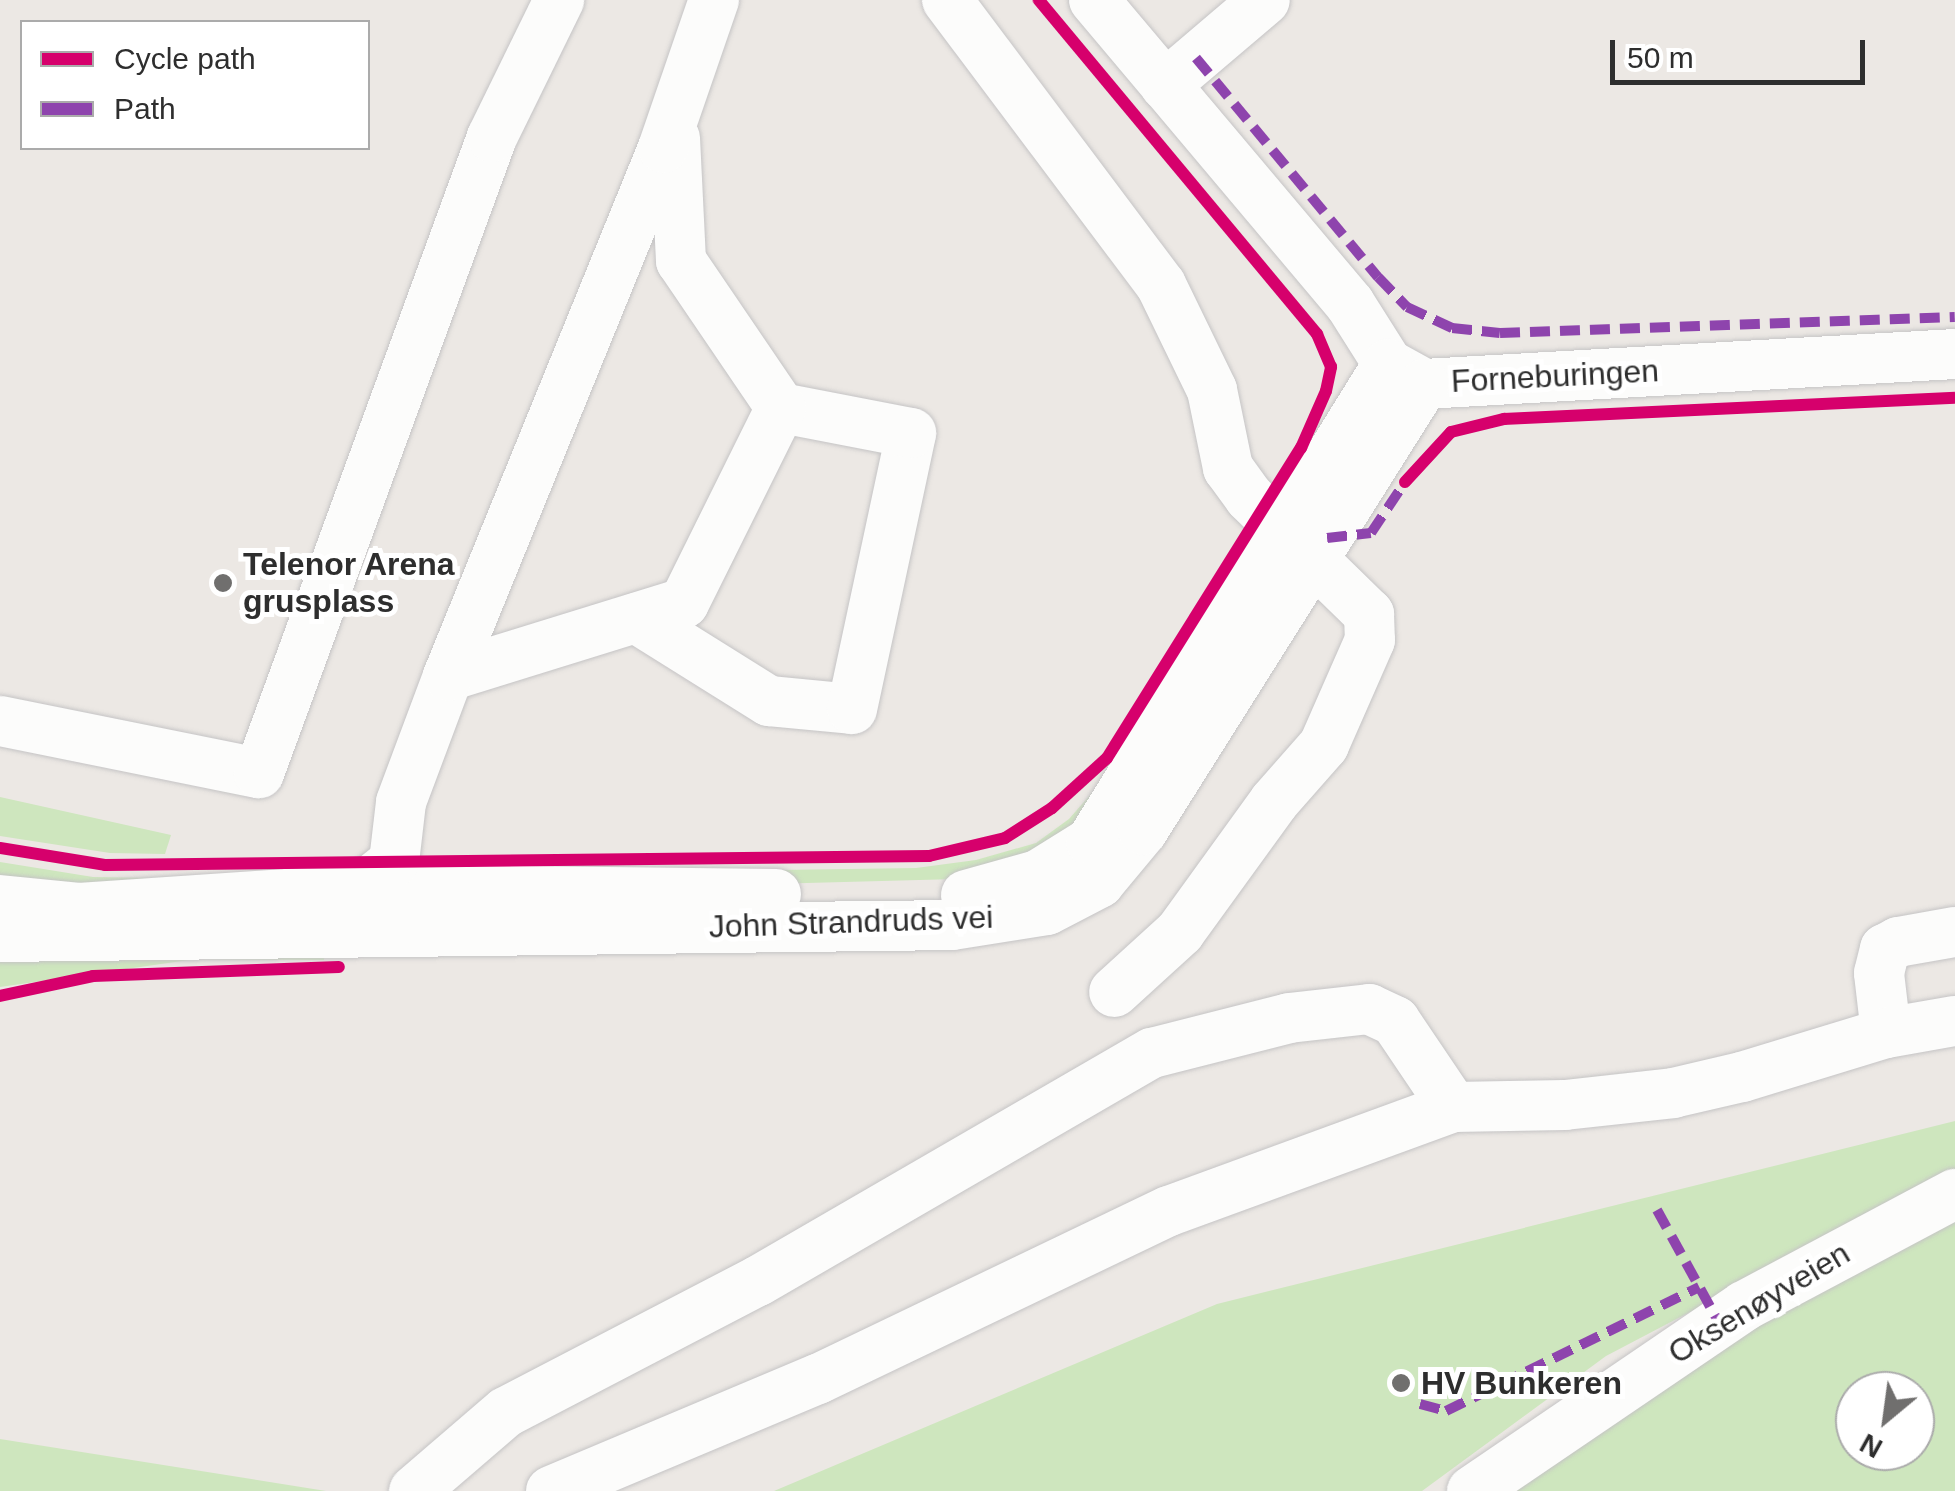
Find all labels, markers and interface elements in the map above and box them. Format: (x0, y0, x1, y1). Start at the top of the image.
legend (20, 20, 370, 150)
scale bar (1615, 20, 1870, 82)
text: 50 m (1627, 41, 1694, 74)
text: Cycle path (114, 42, 256, 75)
text: Path (114, 92, 176, 125)
street label: Forneburingen (1450, 351, 1660, 401)
place label: Telenor Arena grusplass (243, 546, 456, 621)
marker: Telenor Arena grusplass (212, 572, 234, 594)
street label: John Strandruds vei (708, 898, 994, 946)
street label: Oksenøyveien (1661, 1234, 1857, 1372)
place label: HV Bunkeren (1421, 1364, 1622, 1402)
north arrow (1835, 1371, 1935, 1471)
marker: HV Bunkeren (1390, 1372, 1412, 1394)
text: N (1855, 1427, 1888, 1464)

